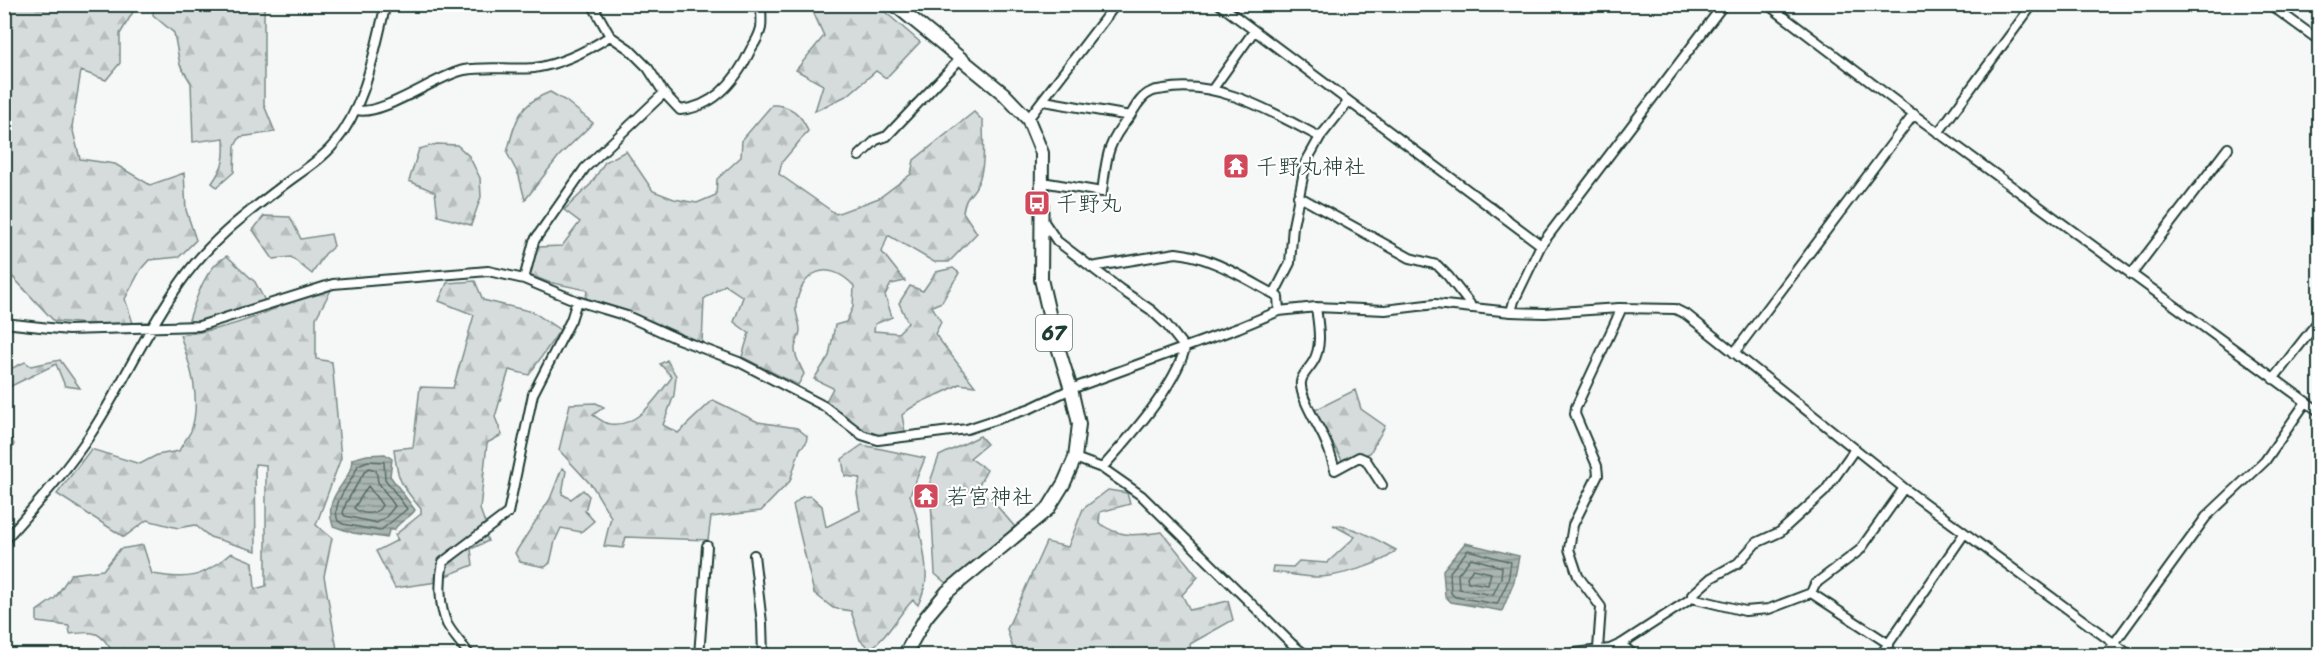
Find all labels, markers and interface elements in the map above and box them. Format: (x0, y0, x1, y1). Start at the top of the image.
place label: 千野丸神社 (1256, 147, 1366, 186)
temple icon: 千野丸神社 (1221, 151, 1251, 181)
place label: 千野丸 (1056, 184, 1122, 223)
bus stop icon: 千野丸 (1022, 188, 1052, 218)
road number: 67 (1036, 315, 1072, 351)
place label: 若宮神社 (946, 477, 1034, 516)
temple icon: 若宮神社 (911, 481, 941, 511)

